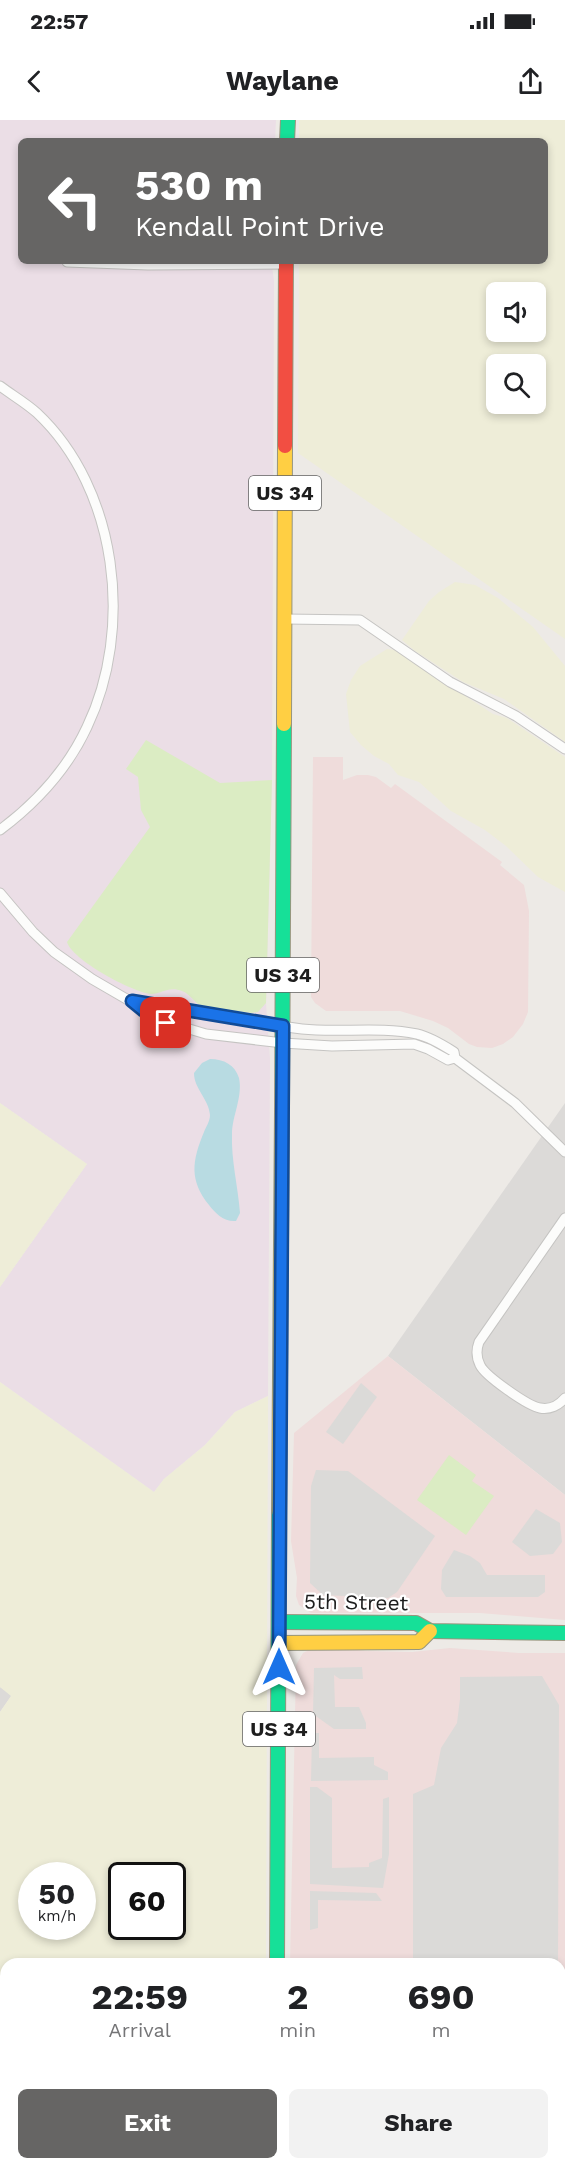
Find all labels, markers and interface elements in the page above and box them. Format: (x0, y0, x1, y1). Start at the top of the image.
text: 22:57 (30, 9, 88, 34)
icon: back (18, 65, 51, 98)
text: Waylane (226, 65, 339, 97)
icon: share (514, 65, 547, 98)
text: 530 m (135, 161, 263, 210)
icon: left (36, 162, 114, 240)
text: Kendall Point Drive (135, 211, 385, 243)
map controls (486, 282, 546, 414)
button: sound (486, 282, 546, 342)
button: search (486, 354, 546, 414)
road number: US 34 (249, 476, 321, 510)
road number: US 34 (247, 958, 319, 992)
pin (140, 997, 191, 1048)
icon: arrive (149, 1006, 182, 1039)
street label: 5th Street (304, 1589, 409, 1615)
position arrow (247, 1635, 311, 1699)
road number: US 34 (243, 1712, 315, 1746)
speed limit sign: 60 (108, 1862, 186, 1940)
text: 50 (39, 1876, 75, 1911)
text: km/h (38, 1907, 76, 1925)
text: 22:59 (91, 1976, 188, 2018)
text: 2 (287, 1976, 308, 2018)
text: 690 (407, 1976, 475, 2018)
text: Arrival (108, 2018, 171, 2042)
text: min (279, 2018, 316, 2042)
text: m (431, 2018, 451, 2042)
button: Exit (18, 2089, 277, 2158)
button: Share (289, 2089, 548, 2158)

